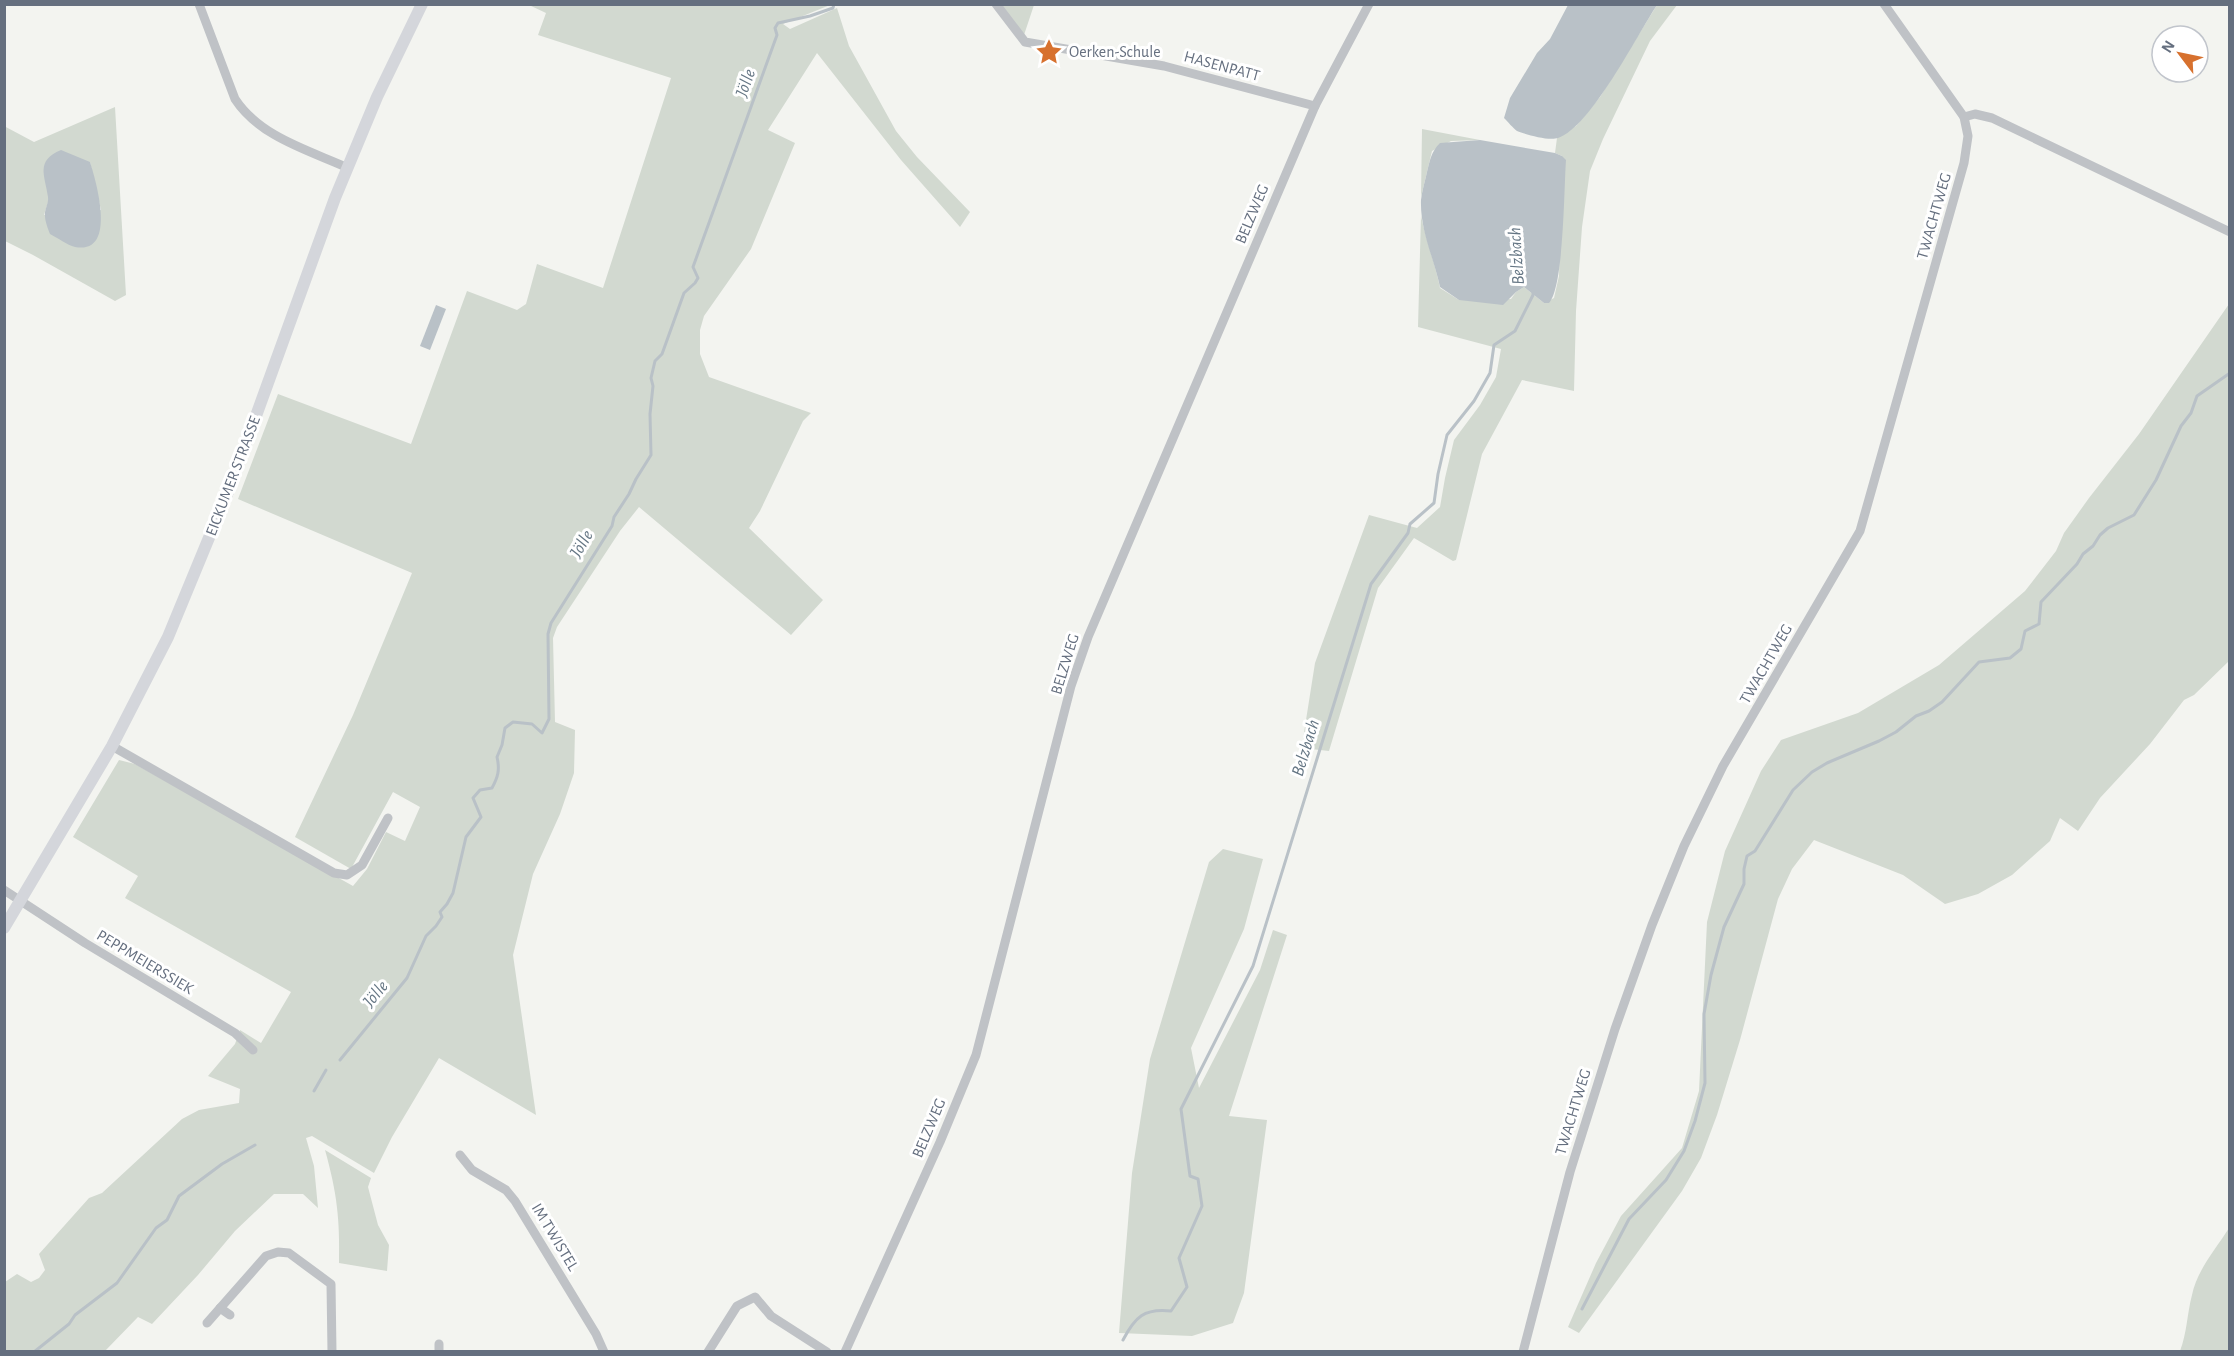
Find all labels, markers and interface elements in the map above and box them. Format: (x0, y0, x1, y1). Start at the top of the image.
north arrow (2150, 24, 2210, 84)
place icon: Oerken-Schule (1034, 37, 1064, 67)
text: N (2158, 38, 2178, 56)
place label: Oerken-Schule (1069, 44, 1161, 60)
street label: HASENPATT (1182, 48, 1262, 84)
water label: Jölle (732, 67, 759, 100)
street label: TWACHTWEG (1914, 171, 1954, 261)
street label: BELZWEG (1232, 182, 1272, 246)
water label: Belzbach (1506, 226, 1528, 286)
street label: EICKUMER STRASSE (203, 414, 263, 538)
water label: Jölle (567, 527, 597, 562)
street label: TWACHTWEG (1737, 621, 1795, 707)
street label: BELZWEG (1048, 632, 1082, 696)
water label: Belzbach (1289, 718, 1323, 778)
street label: PEPPMEIERSSIEK (94, 927, 196, 997)
water label: Jölle (359, 977, 392, 1011)
street label: TWACHTWEG (1552, 1067, 1594, 1157)
street label: BELZWEG (909, 1096, 949, 1160)
street label: IM TWISTEL (529, 1201, 581, 1274)

